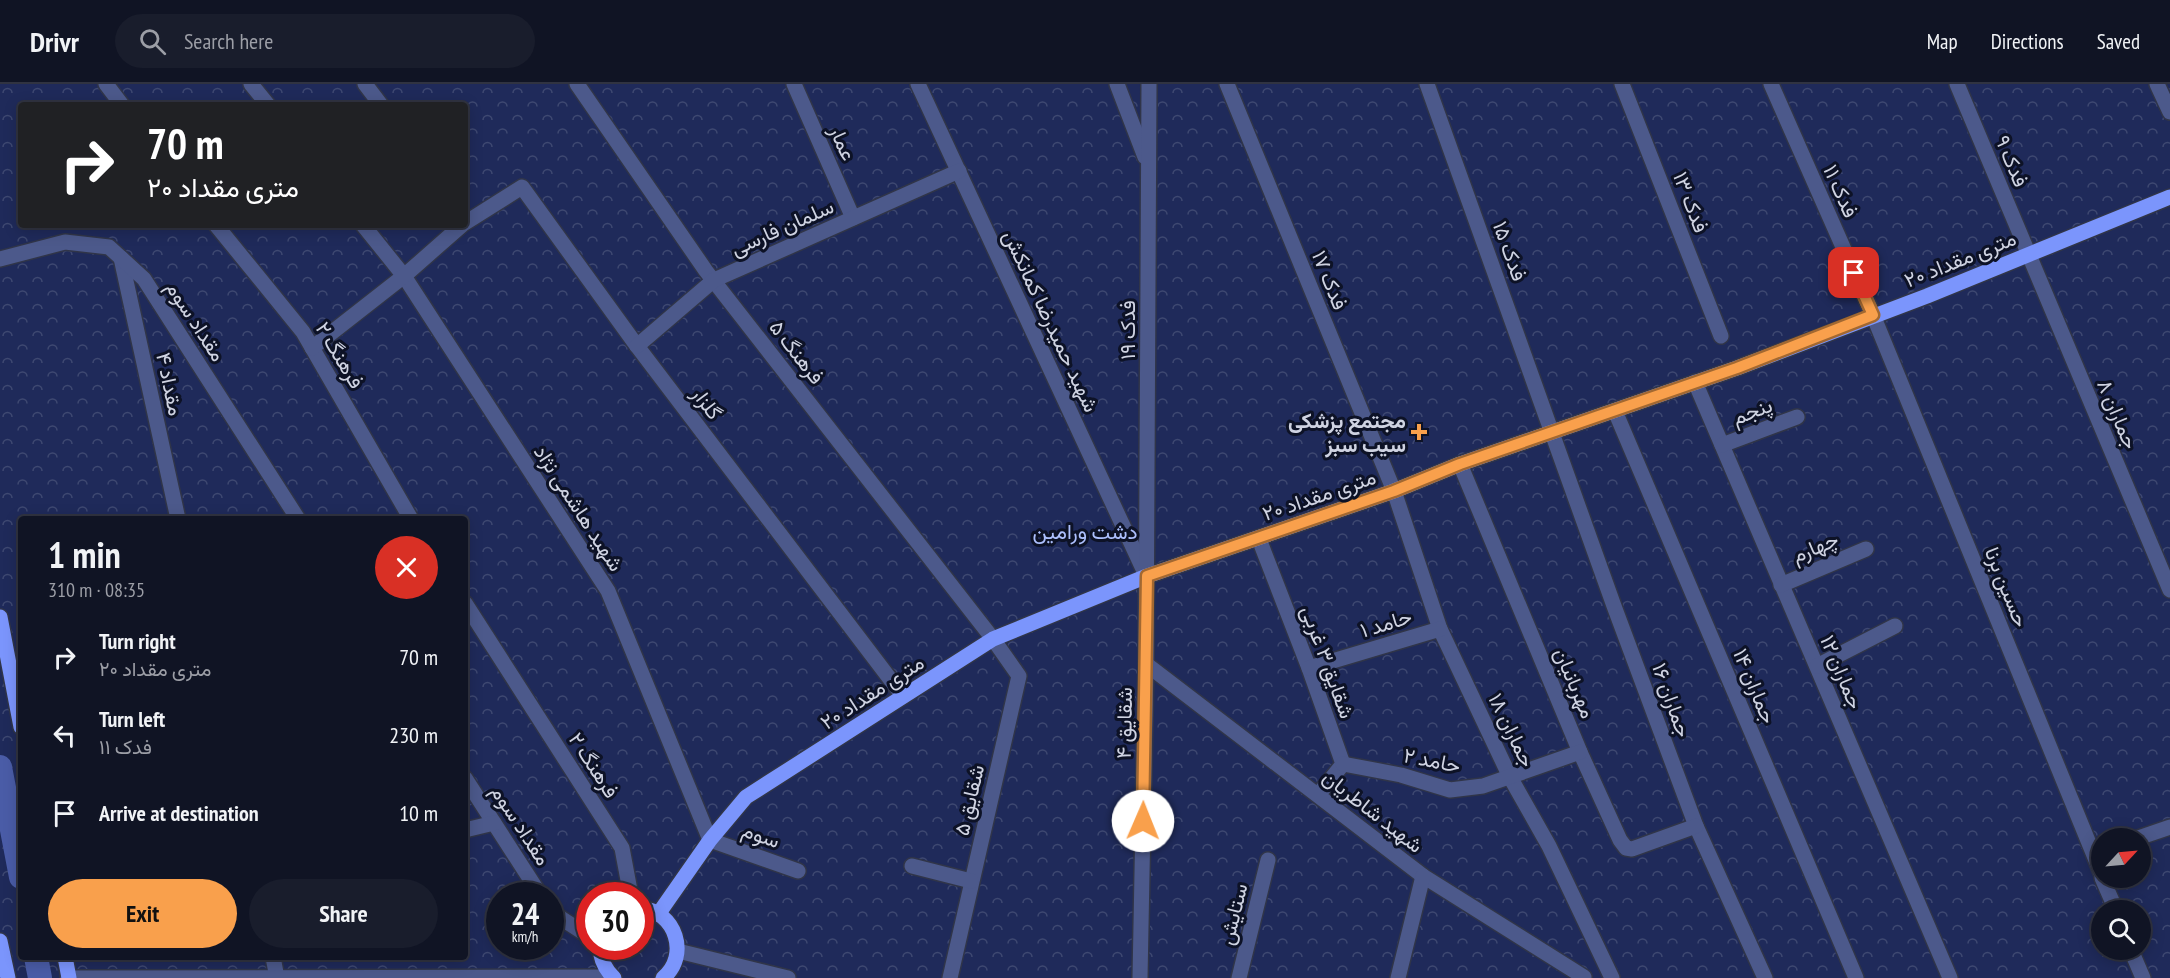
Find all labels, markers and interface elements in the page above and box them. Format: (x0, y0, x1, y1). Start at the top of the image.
search box (115, 14, 535, 68)
text: Drivr (30, 23, 79, 60)
icon: search (136, 25, 169, 58)
text: Search here (184, 27, 273, 55)
text: Map (1927, 28, 1958, 55)
text: Directions (1991, 28, 2064, 55)
text: Saved (2097, 28, 2140, 55)
text: 70 m (147, 116, 224, 171)
street label: عمار (823, 120, 863, 165)
icon: right (48, 126, 126, 204)
street label: فدک ۹ (1989, 131, 2035, 191)
street label: فدک ۱۱ (1817, 160, 1865, 222)
street label: فدک ۱۳ (1667, 168, 1715, 236)
text: ۲۰ متری مقداد (147, 170, 299, 204)
street label: سلمان فارسی (726, 192, 838, 262)
street label: فدک ۱۵ (1487, 217, 1533, 285)
street label: ۲۰ متری مقداد (1900, 224, 2020, 294)
street label: شهید حمیدرضا کمانکش (997, 226, 1105, 416)
street label: فدک ۱۷ (1306, 246, 1354, 314)
pin (1828, 247, 1879, 298)
icon: arrive (1837, 256, 1870, 289)
street label: مقداد سوم (159, 276, 232, 367)
street label: فدک ۱۹ (1114, 300, 1141, 360)
street label: فرهنگ ۵ (763, 314, 831, 390)
street label: فرهنگ ۲ (310, 317, 370, 393)
street label: مقداد ۴ (150, 350, 190, 418)
street label: جماران ۸ (2091, 375, 2145, 453)
street label: گلزار (685, 380, 728, 425)
street label: پنجم (1728, 391, 1776, 432)
place label: مجتمع پزشکی سیب سبز (1288, 407, 1406, 458)
marker: مجتمع پزشکی سیب سبز (1410, 423, 1428, 441)
street label: شهید هاشمی نژاد (528, 440, 630, 576)
street label: ۲۰ متری مقداد (1259, 463, 1379, 527)
park label: دشت ورامین (1032, 518, 1138, 545)
street label: چهارم (1788, 525, 1843, 570)
text: 1 min (48, 531, 121, 578)
button: close (375, 536, 438, 599)
street label: حسین برنا (1979, 543, 2035, 631)
text: 310 m · 08:35 (48, 577, 145, 603)
street label: شقایق ۳ غربی (1295, 602, 1361, 722)
street label: حامد ۱ (1357, 602, 1415, 644)
text: Turn right (99, 627, 176, 655)
street label: جماران ۱۲ (1814, 631, 1870, 713)
icon: right (48, 641, 81, 674)
text: 70 m (399, 643, 438, 671)
street label: مهربانیان (1548, 644, 1602, 722)
street label: جماران ۱۴ (1727, 644, 1783, 728)
street label: ۲۰ متری مقداد (815, 649, 929, 735)
text: ۲۰ متری مقداد (99, 656, 212, 682)
street label: جماران ۱۶ (1646, 659, 1698, 741)
street label: شقایق ۴ (1110, 687, 1138, 759)
street label: جماران ۱۸ (1482, 688, 1542, 772)
text: Turn left (99, 705, 165, 733)
icon: left (48, 719, 81, 752)
text: 230 m (389, 721, 438, 749)
street label: فرهنگ ۲ (563, 727, 625, 803)
text: فدک ۱۱ (99, 734, 152, 760)
street label: حامد ۲ (1401, 741, 1463, 779)
street label: شقایق ۵ (948, 762, 990, 838)
street label: شهید شاطریان (1317, 763, 1429, 859)
street label: مقداد سوم (484, 780, 557, 871)
position arrow (1111, 789, 1175, 853)
icon: arrive (48, 797, 81, 830)
text: Arrive at destination (99, 799, 259, 827)
text: 10 m (399, 799, 438, 827)
street label: سوم (738, 816, 784, 855)
north arrow (2091, 828, 2151, 888)
map controls (2091, 828, 2151, 960)
button: Exit (48, 879, 237, 948)
button: Share (249, 879, 438, 948)
street label: ستایش (1212, 880, 1254, 948)
speed limit sign: 30 (576, 882, 654, 960)
text: 24 (511, 894, 539, 933)
button: search (2091, 900, 2151, 960)
text: km/h (512, 927, 538, 946)

